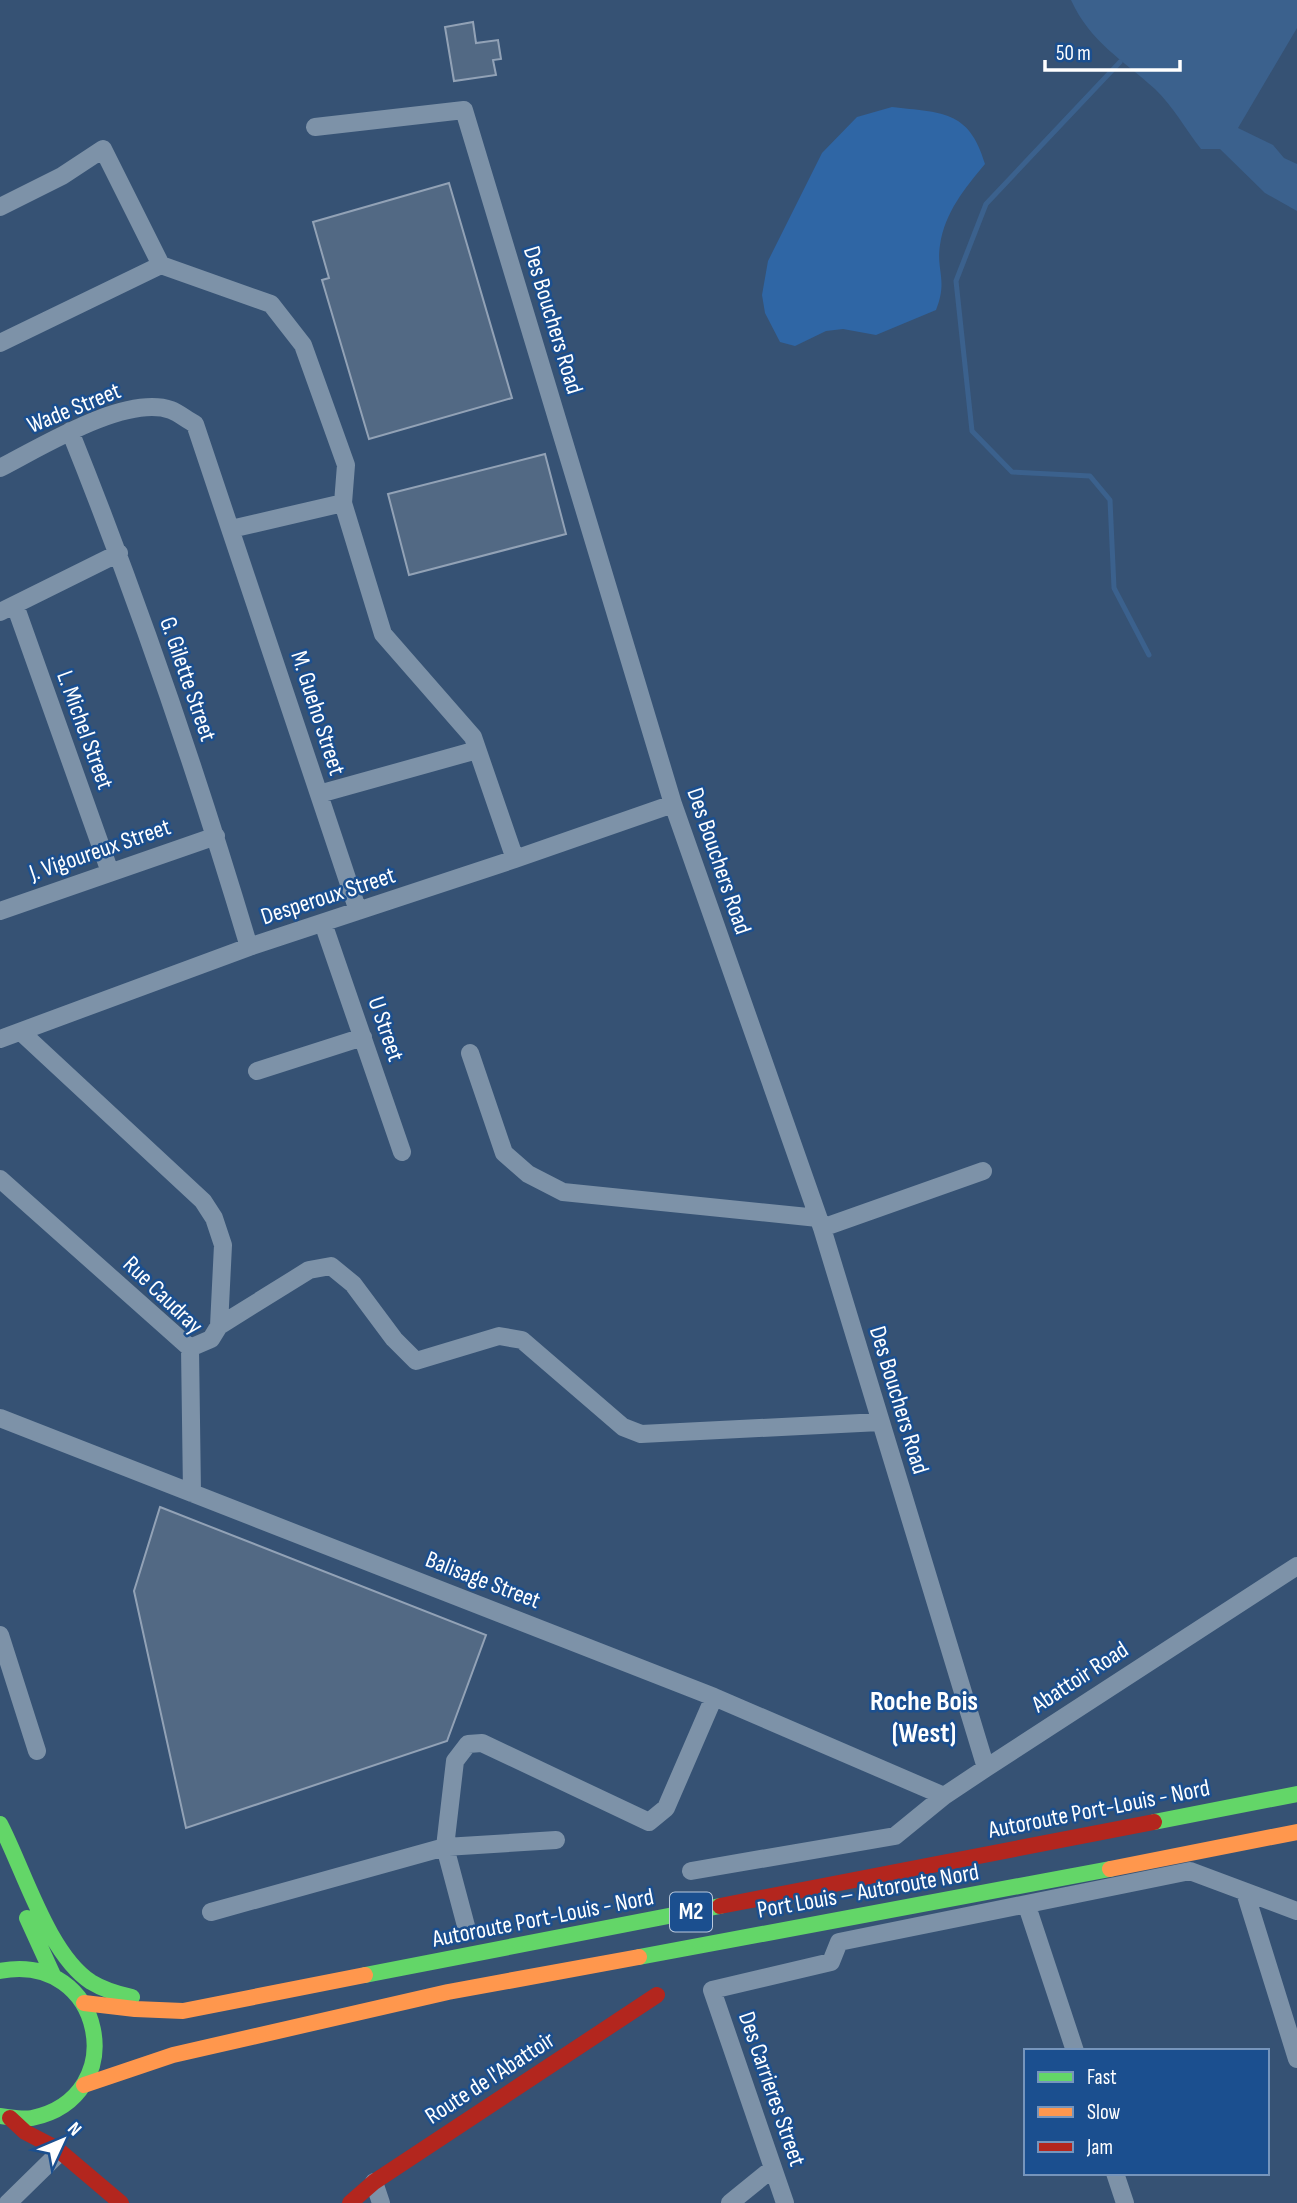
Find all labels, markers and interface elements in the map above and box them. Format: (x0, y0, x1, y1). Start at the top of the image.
scale bar (1045, 28, 1180, 72)
text: 50 m (1056, 41, 1091, 66)
street label: Des Bouchers Road (517, 243, 589, 397)
street label: Wade Street (23, 376, 125, 440)
street label: G. Gilette Street (153, 613, 223, 745)
street label: M. Gueho Street (284, 647, 352, 779)
street label: L. Michel Street (50, 667, 120, 793)
street label: Des Bouchers Road (680, 784, 758, 938)
street label: J. Vigoureux Street (25, 812, 174, 888)
street label: Desperoux Street (257, 861, 399, 931)
street label: U Street (361, 993, 411, 1065)
street label: Rue Caudray (117, 1250, 209, 1340)
street label: Des Bouchers Road (863, 1323, 935, 1477)
street label: Balisage Street (421, 1545, 545, 1615)
street label: Abattoir Road (1025, 1635, 1134, 1719)
district label: Roche Bois (West) (870, 1685, 978, 1750)
street label: Autoroute Port-Louis - Nord (985, 1773, 1212, 1845)
street label: Port Louis – Autoroute Nord (755, 1857, 981, 1925)
street label: Autoroute Port-Louis - Nord (429, 1882, 656, 1954)
road number: M2 (670, 1893, 712, 1932)
street label: Des Carrieres Street (732, 2008, 812, 2170)
street label: Route de l'Abattoir (420, 2025, 560, 2131)
legend (1024, 2049, 1269, 2175)
text: Fast (1087, 2065, 1117, 2090)
text: Slow (1087, 2100, 1121, 2125)
north arrow (28, 2105, 98, 2175)
text: N (62, 2118, 86, 2141)
text: Jam (1086, 2135, 1113, 2160)

